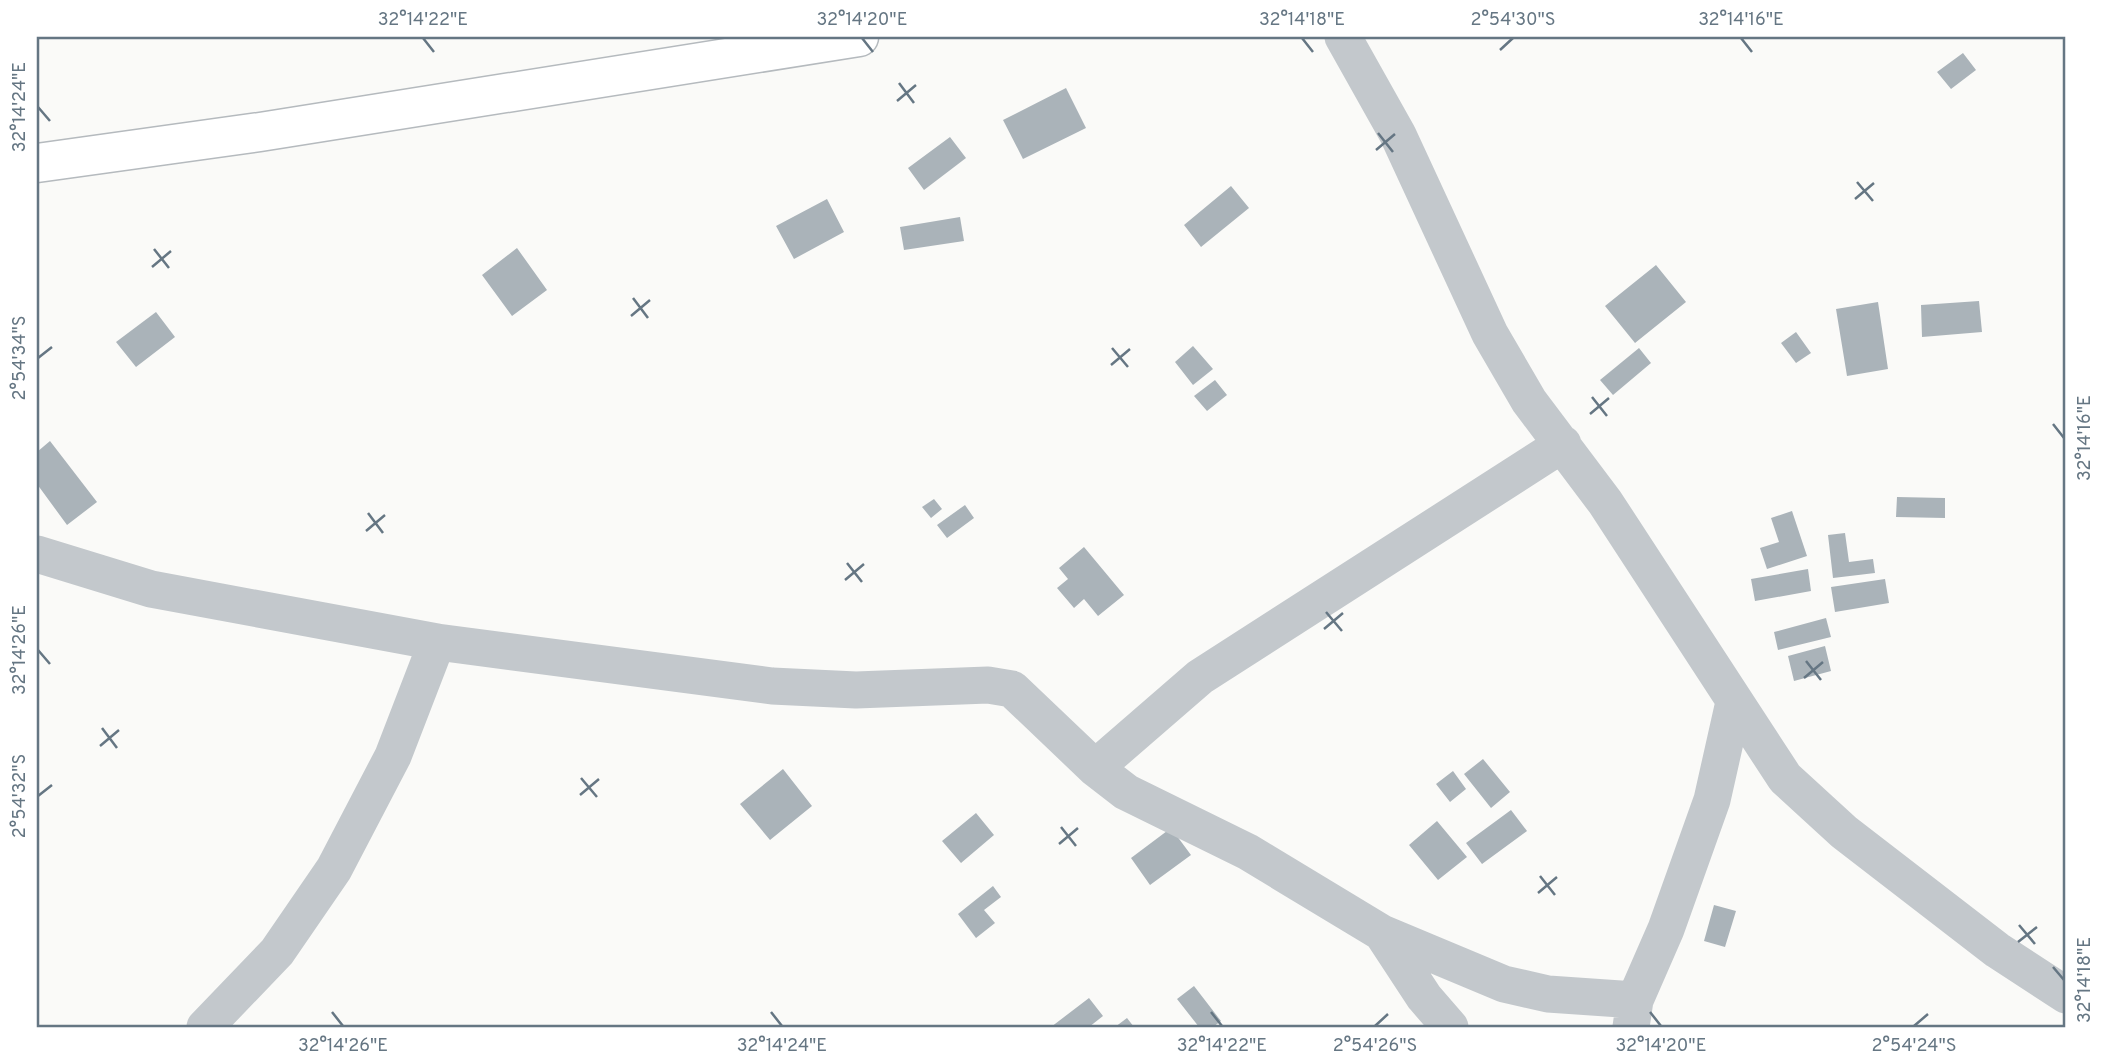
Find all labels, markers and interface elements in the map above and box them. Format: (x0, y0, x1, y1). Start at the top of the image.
text: 32°14'22"E (378, 9, 468, 32)
text: 32°14'20"E (817, 9, 907, 32)
text: 32°14'18"E (1259, 9, 1345, 32)
text: 2°54'30"S (1470, 9, 1556, 32)
text: 32°14'16"E (1698, 9, 1784, 32)
text: 32°14'24"E (9, 62, 32, 152)
text: 2°54'34"S (9, 316, 32, 401)
text: 32°14'16"E (2074, 395, 2097, 481)
text: 32°14'26"E (9, 605, 32, 695)
text: 2°54'32"S (9, 754, 32, 838)
text: 32°14'18"E (2074, 937, 2097, 1023)
text: 32°14'26"E (298, 1035, 388, 1058)
text: 32°14'24"E (737, 1035, 827, 1058)
text: 32°14'22"E (1177, 1035, 1267, 1058)
text: 2°54'26"S (1333, 1035, 1417, 1058)
text: 32°14'20"E (1616, 1035, 1706, 1058)
text: 2°54'24"S (1872, 1035, 1957, 1058)

